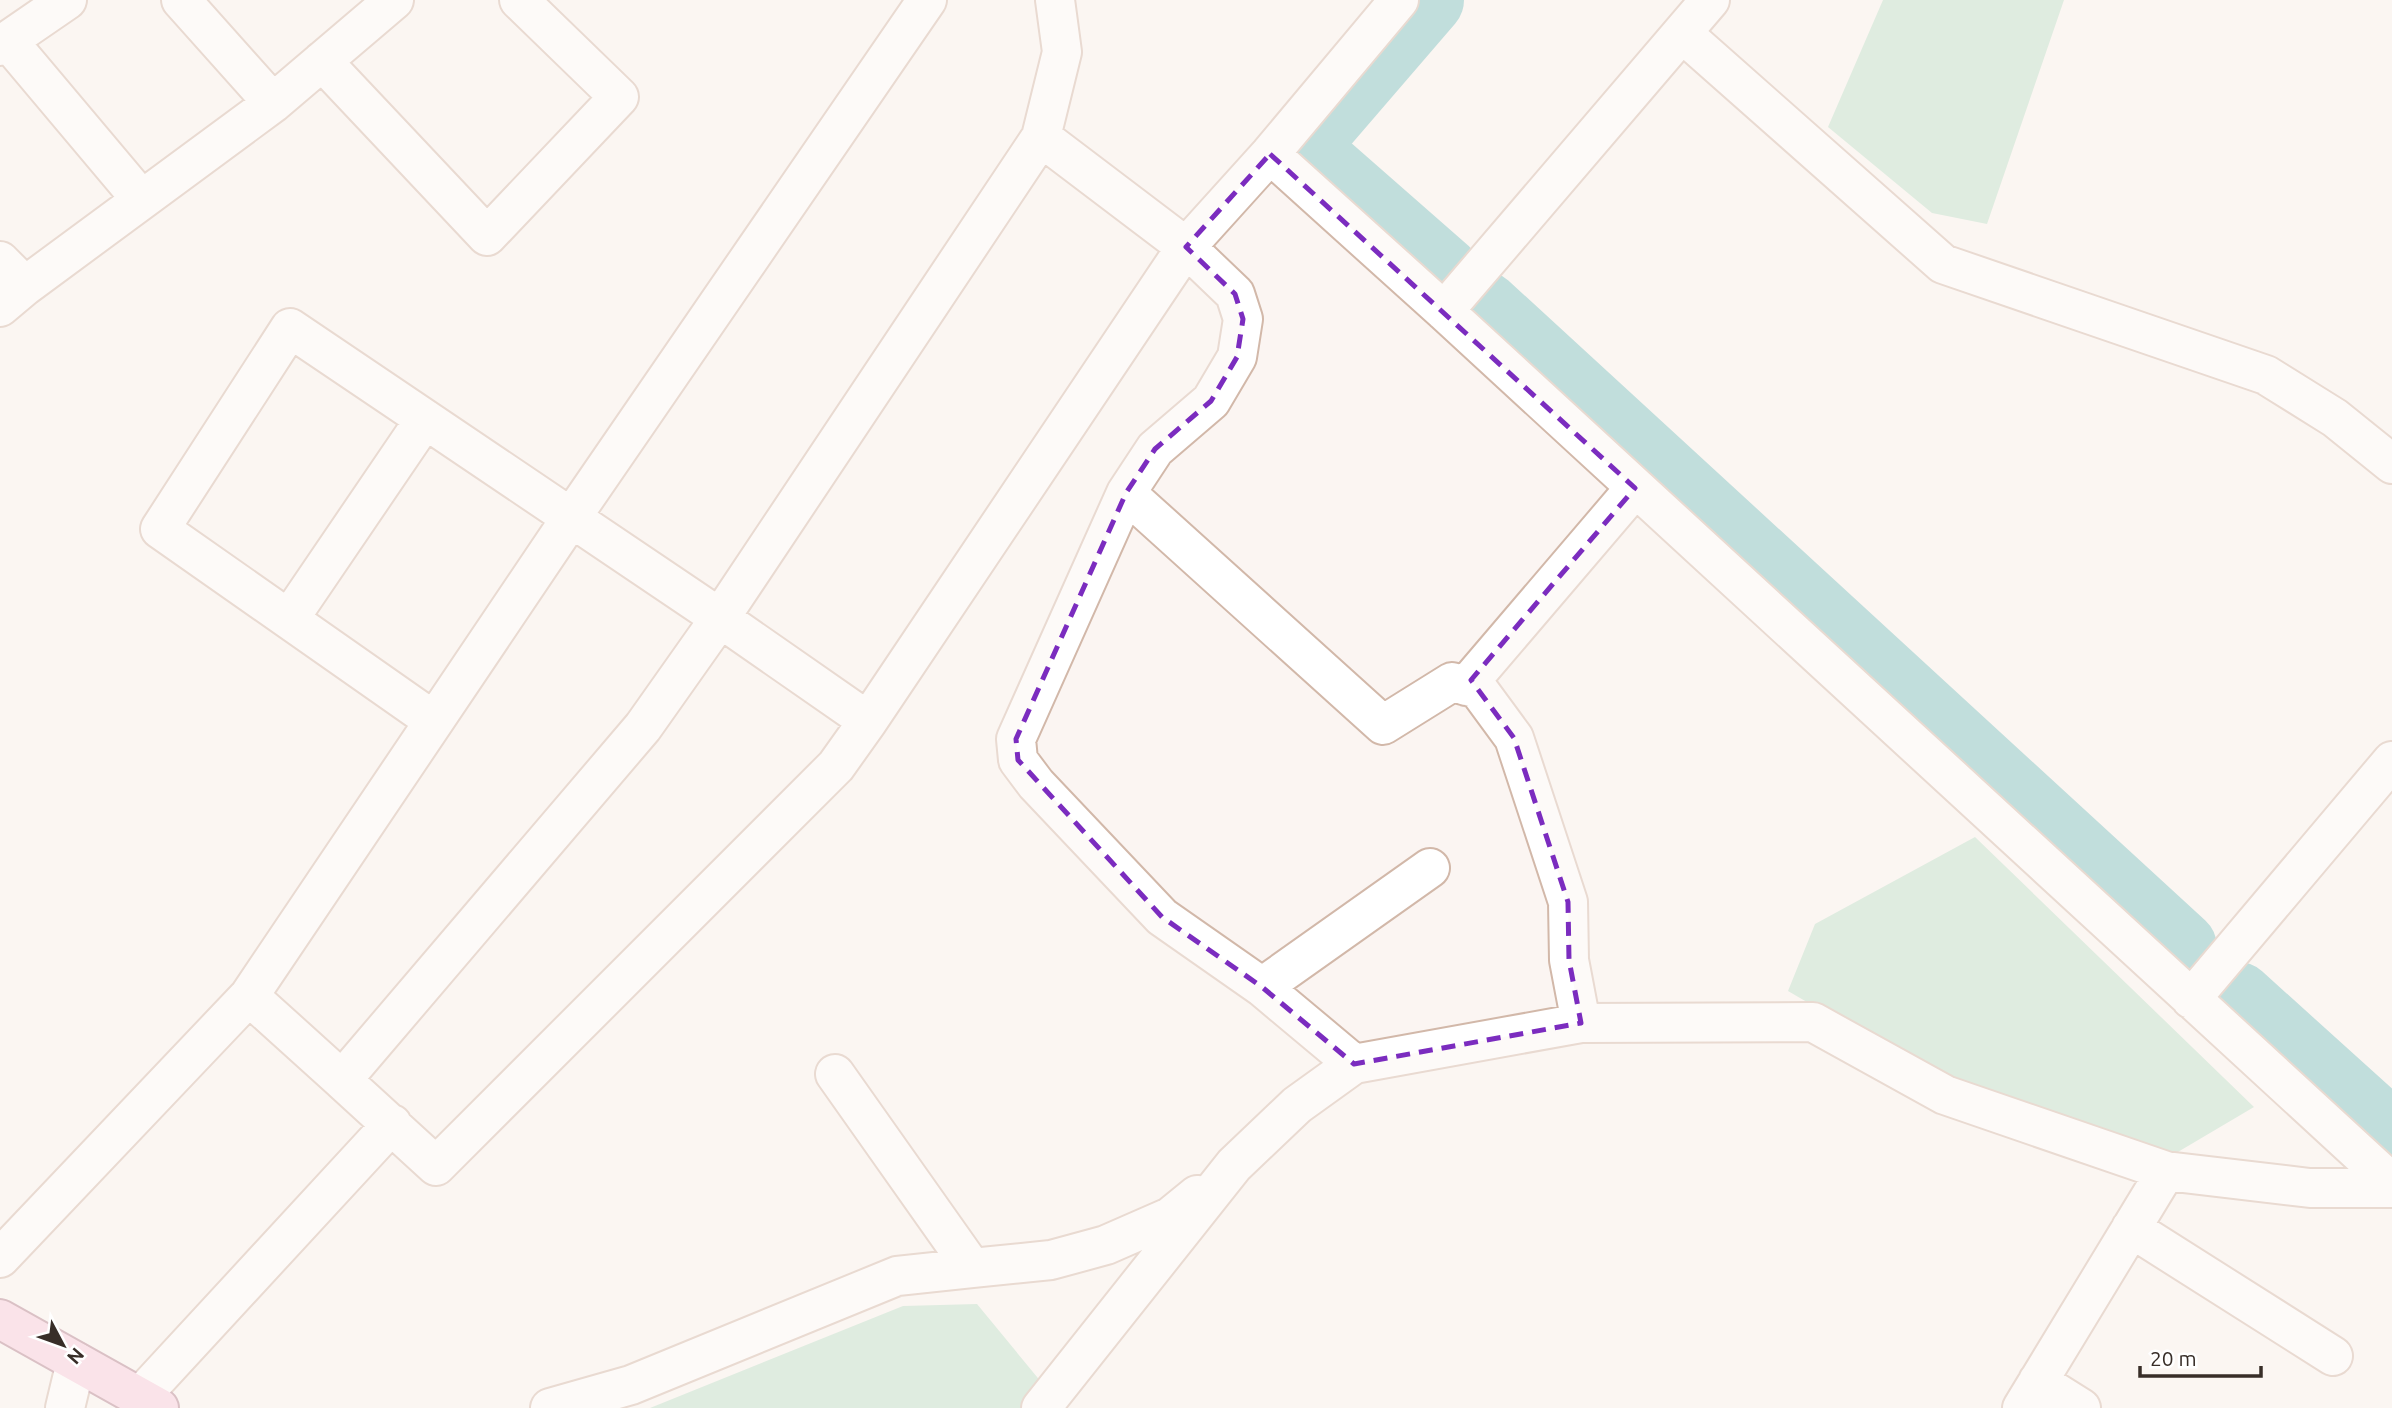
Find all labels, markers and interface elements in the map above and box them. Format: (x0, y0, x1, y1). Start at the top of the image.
north arrow (28, 1310, 98, 1380)
scale bar (2140, 1334, 2261, 1378)
text: N (63, 1344, 89, 1369)
text: 20 m (2150, 1346, 2197, 1370)

